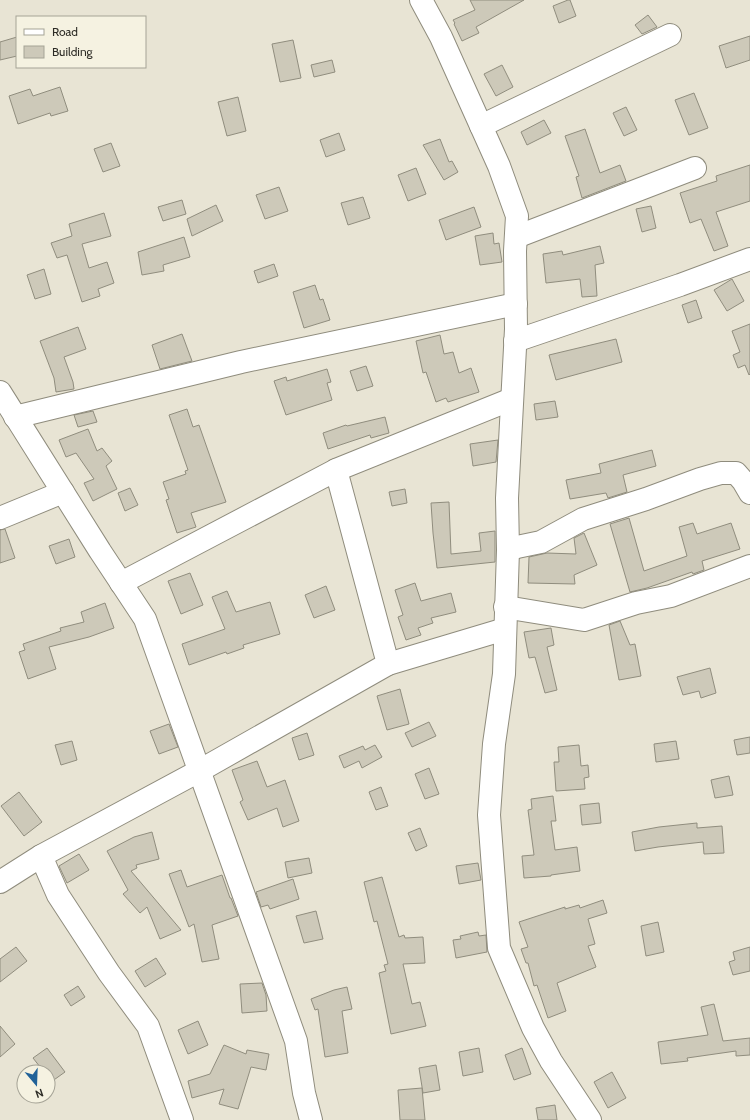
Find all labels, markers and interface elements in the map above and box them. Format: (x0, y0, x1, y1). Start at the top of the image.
legend (16, 16, 146, 68)
text: Road (52, 24, 78, 39)
text: Building (52, 44, 94, 59)
north arrow (16, 1064, 56, 1104)
text: N (33, 1086, 45, 1101)

